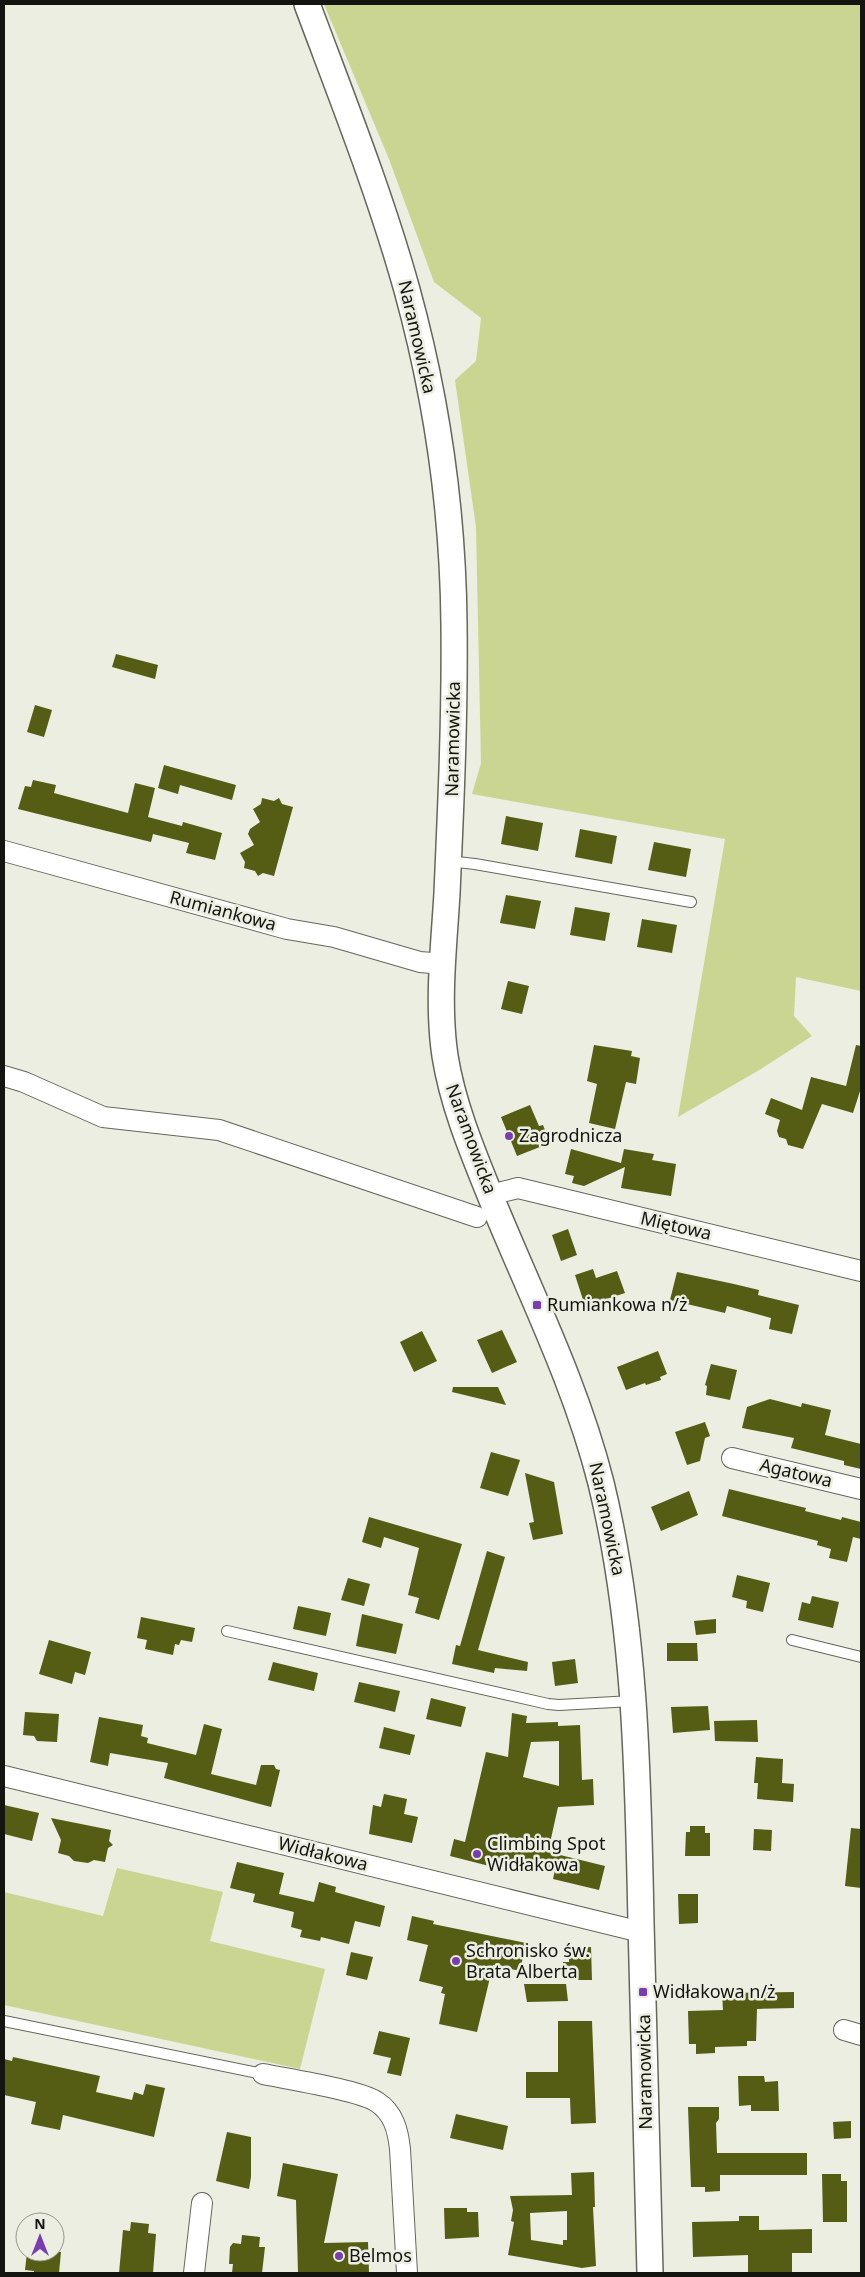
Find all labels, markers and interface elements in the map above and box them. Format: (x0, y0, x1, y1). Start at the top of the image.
street label: Naramowicka (393, 278, 443, 396)
street label: Naramowicka (439, 681, 465, 797)
street label: Rumiankowa (167, 884, 279, 936)
street label: Naramowicka (441, 1080, 503, 1197)
place label: Zagrodnicza (519, 1123, 622, 1147)
marker: Zagrodnicza (503, 1130, 515, 1142)
street label: Miętowa (638, 1205, 714, 1245)
place label: Rumiankowa n/ż (547, 1292, 687, 1316)
marker: Rumiankowa n/ż (531, 1299, 543, 1311)
street label: Agatowa (757, 1452, 835, 1492)
street label: Naramowicka (584, 1460, 632, 1578)
street label: Widłakowa (276, 1830, 371, 1876)
place label: Climbing Spot Widłakowa (487, 1831, 606, 1876)
marker: Climbing Spot Widłakowa (471, 1848, 483, 1860)
place label: Schronisko św. Brata Alberta (466, 1938, 590, 1983)
marker: Schronisko św. Brata Alberta (450, 1955, 462, 1967)
place label: Widłakowa n/ż (653, 1979, 776, 2003)
marker: Widłakowa n/ż (637, 1986, 649, 1998)
street label: Naramowicka (631, 2014, 657, 2130)
north arrow (15, 2212, 65, 2262)
text: N (34, 2214, 46, 2233)
place label: Belmos (349, 2243, 412, 2267)
marker: Belmos (333, 2250, 345, 2262)

